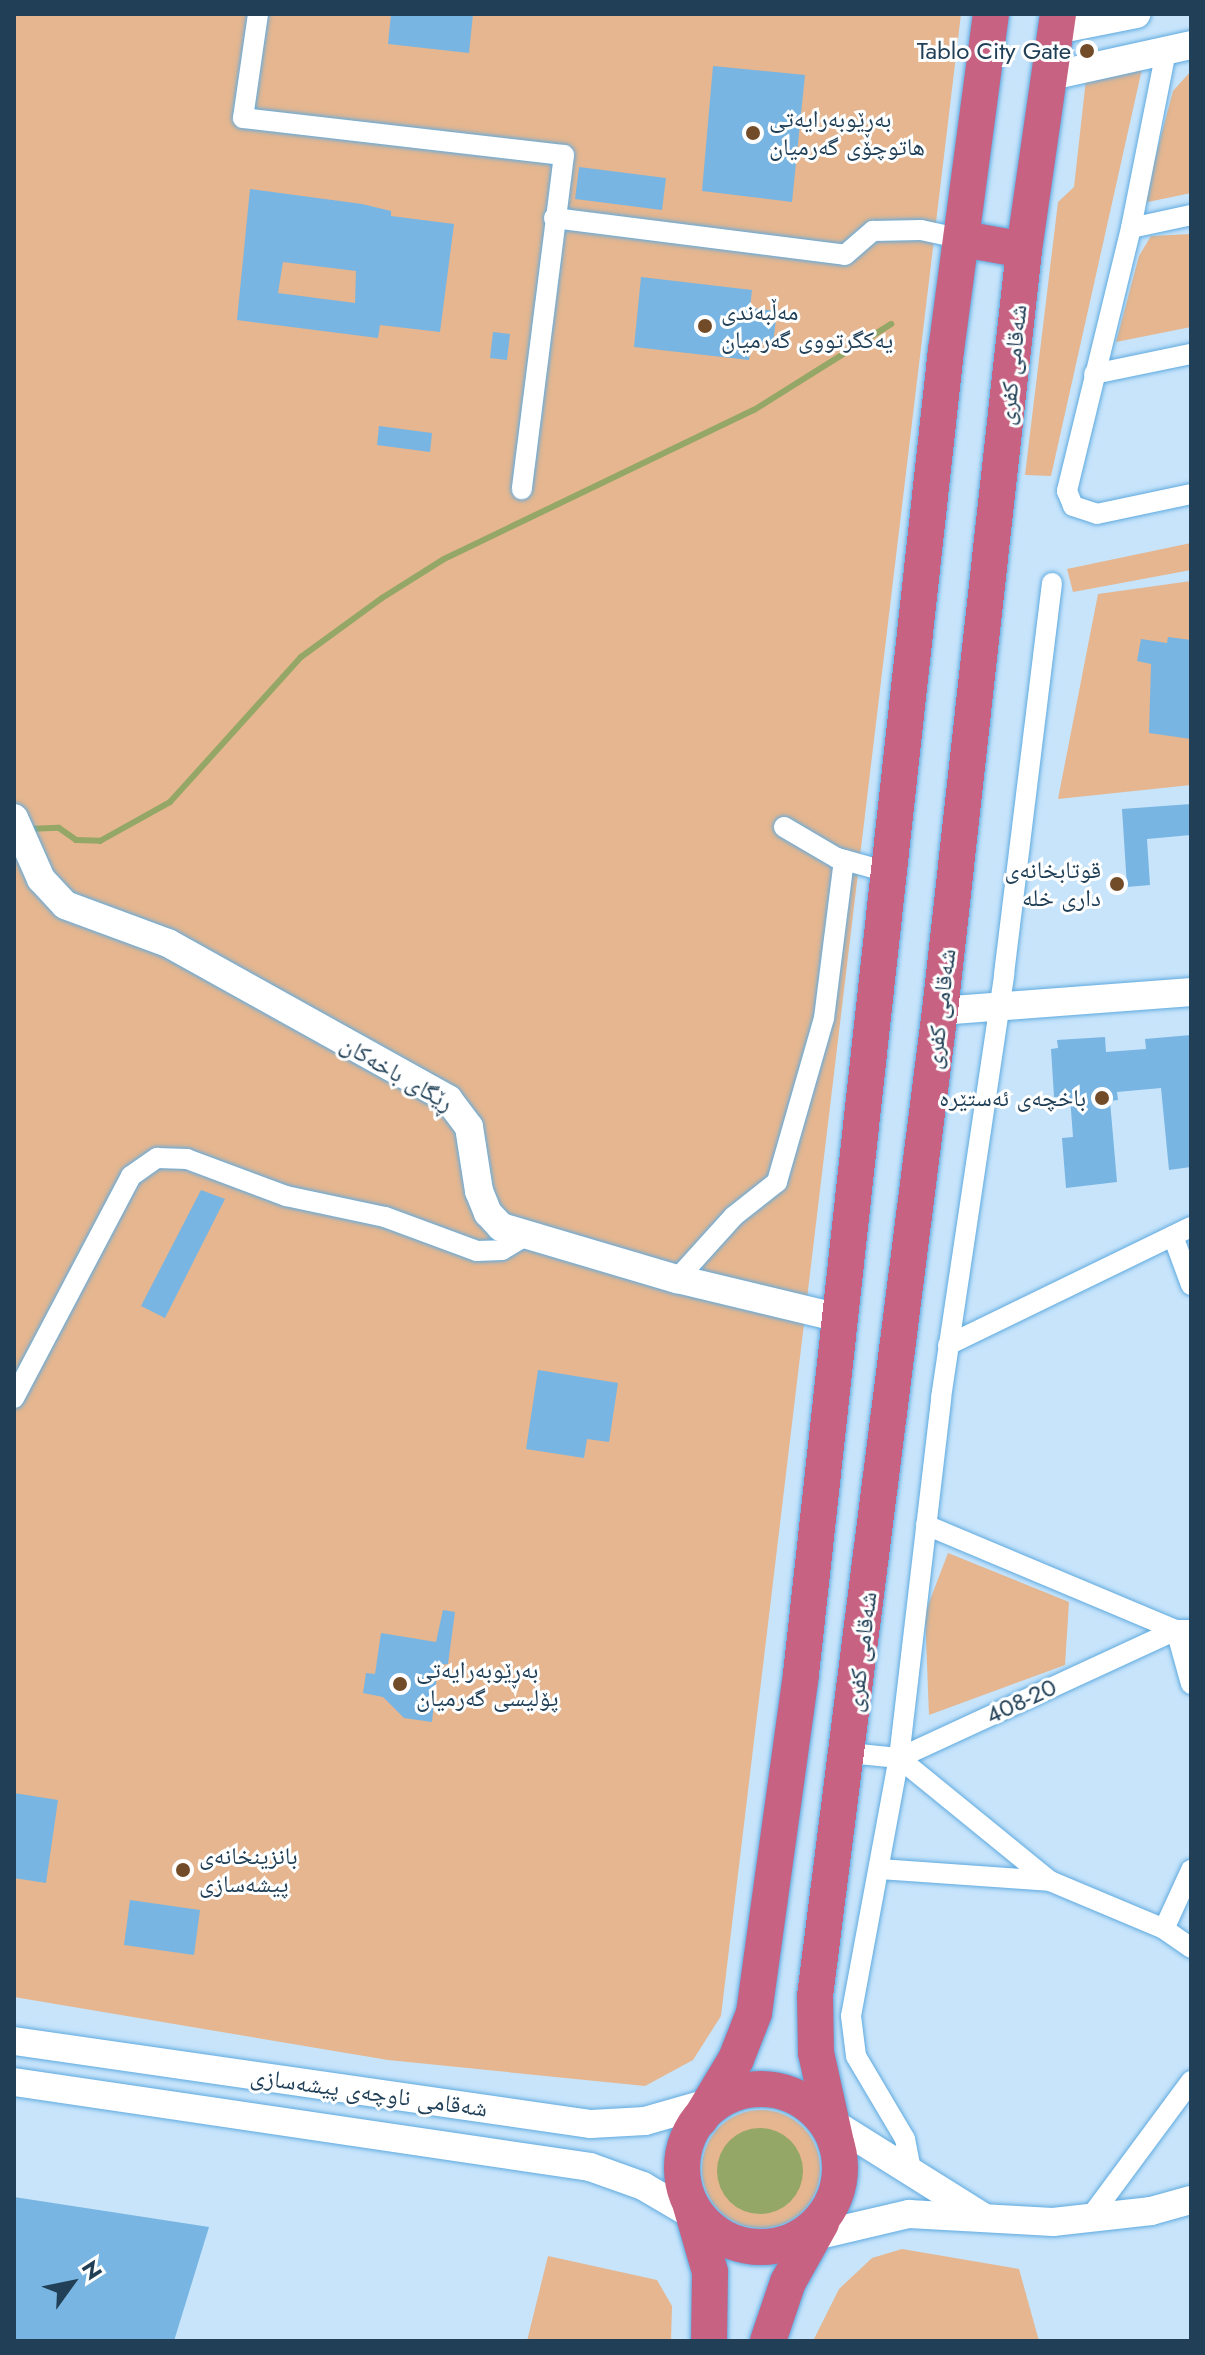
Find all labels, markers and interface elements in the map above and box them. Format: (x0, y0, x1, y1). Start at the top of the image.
place label: Tablo City Gate (917, 37, 1071, 65)
marker: Tablo City Gate (1078, 42, 1096, 60)
place label: بەڕێوبەرایەتی هاتوچۆی گەرمیان (769, 105, 925, 161)
marker: بەڕێوبەرایەتی هاتوچۆی گەرمیان (744, 124, 762, 142)
place label: مەڵبەندی یەکگرتووی گەرمیان (721, 298, 893, 354)
street label: شەقامی کفری (991, 303, 1033, 427)
marker: مەڵبەندی یەکگرتووی گەرمیان (696, 317, 714, 335)
place label: قوتابخانەی داری خلە (1004, 856, 1101, 912)
marker: قوتابخانەی داری خلە (1108, 875, 1126, 893)
street label: شەقامی کفری (918, 947, 962, 1071)
street label: ڕێگای باخەکان (335, 1029, 459, 1117)
place label: باخچەی ئەستێرە (939, 1084, 1086, 1112)
marker: باخچەی ئەستێرە (1093, 1089, 1111, 1107)
street label: شەقامی کفری (839, 1590, 883, 1714)
place label: بەڕێوبەرایەتی پۆلیسی گەرمیان (416, 1656, 559, 1712)
street label: 408-20 (981, 1672, 1061, 1730)
marker: بەڕێوبەرایەتی پۆلیسی گەرمیان (391, 1675, 409, 1693)
place label: بانزینخانەی پیشەسازی (199, 1842, 298, 1898)
marker: بانزینخانەی پیشەسازی (174, 1861, 192, 1879)
street label: شەقامی ناوچەی پیشەسازی (249, 2061, 489, 2123)
north arrow (32, 2243, 112, 2323)
text: N (74, 2254, 110, 2286)

